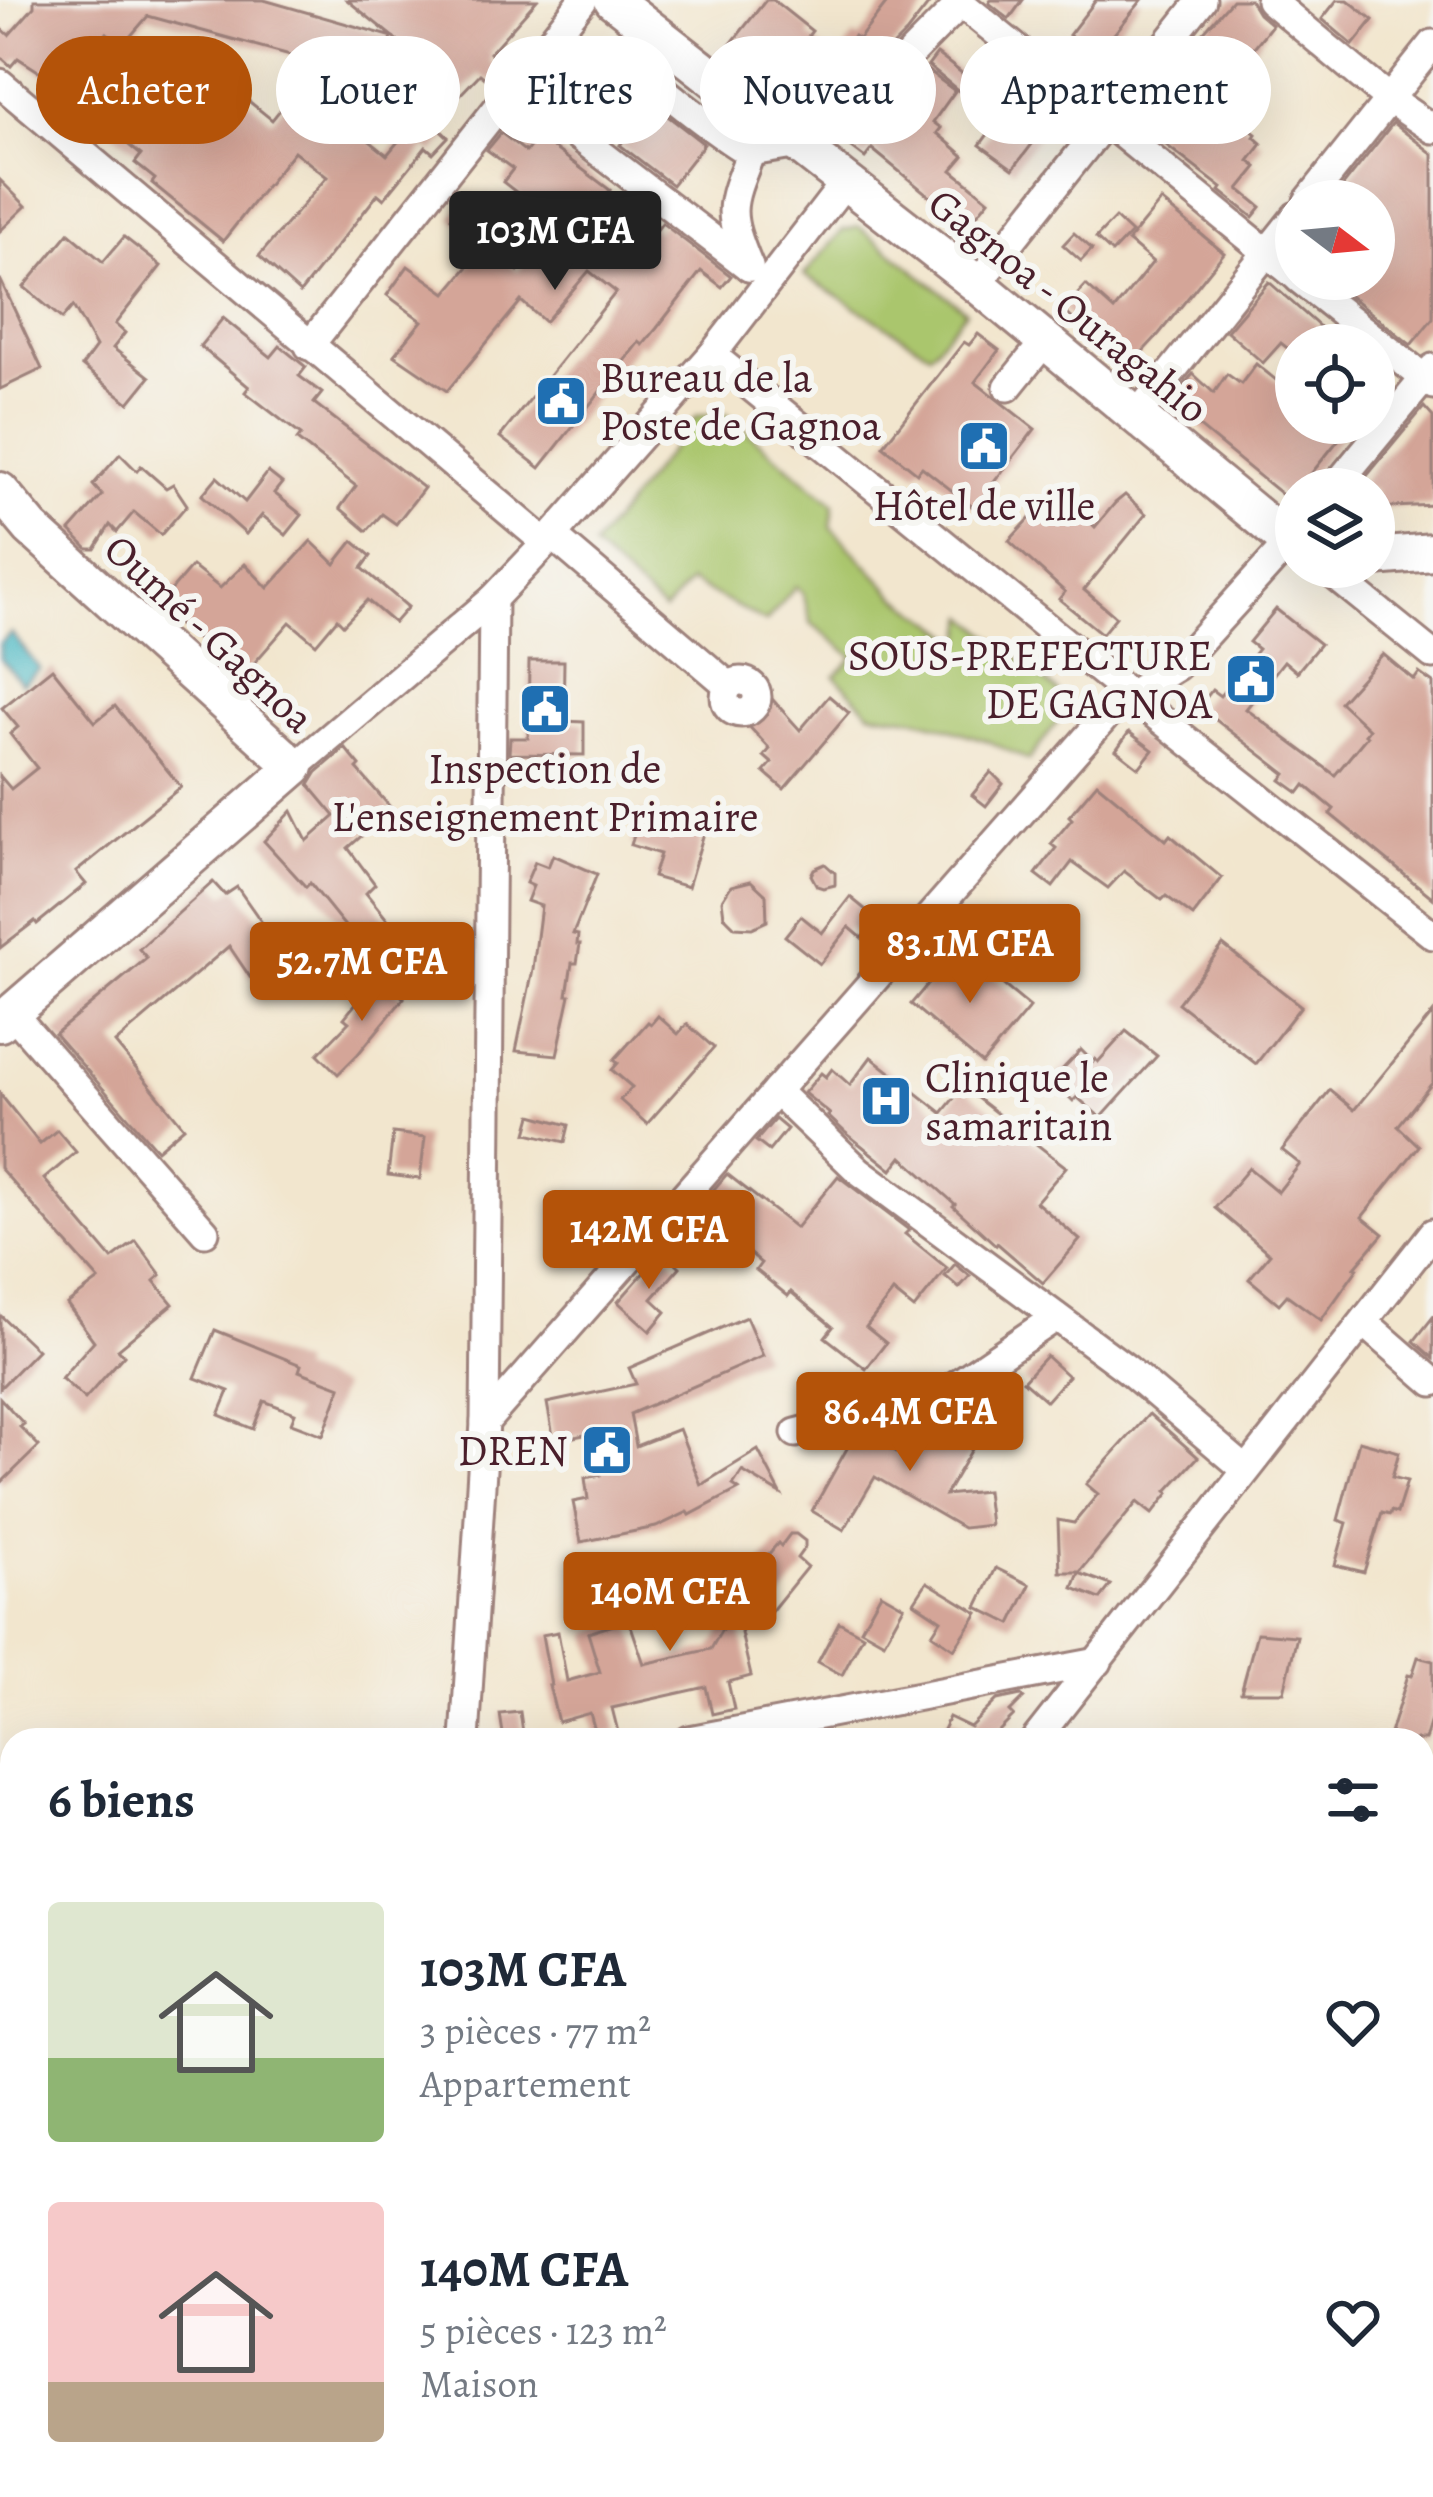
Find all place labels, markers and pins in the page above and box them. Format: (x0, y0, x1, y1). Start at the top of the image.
pin: 103M CFA (431, 191, 679, 293)
place label: Bureau de la Poste de Gagnoa (600, 349, 882, 454)
public building icon: Bureau de la Poste de Gagnoa (533, 373, 589, 429)
public building icon: Hôtel de ville (956, 418, 1012, 474)
place label: Hôtel de ville (873, 477, 1095, 534)
place label: SOUS-PREFECTURE DE GAGNOA (848, 627, 1212, 732)
public building icon: SOUS-PREFECTURE DE GAGNOA (1223, 651, 1279, 707)
public building icon: Inspection de L'enseignement Primaire (517, 681, 573, 737)
place label: Inspection de L'enseignement Primaire (331, 740, 759, 845)
pin: 83.1M CFA (833, 904, 1107, 1006)
pin: 52.7M CFA (225, 922, 499, 1024)
place label: Clinique le samaritain (925, 1049, 1112, 1154)
hospital icon: Clinique le samaritain (858, 1073, 914, 1129)
pin: 142M CFA (525, 1190, 773, 1292)
pin: 86.4M CFA (773, 1372, 1047, 1474)
place label: DREN (458, 1422, 568, 1479)
public building icon: DREN (579, 1422, 635, 1478)
pin: 140M CFA (546, 1552, 794, 1654)

